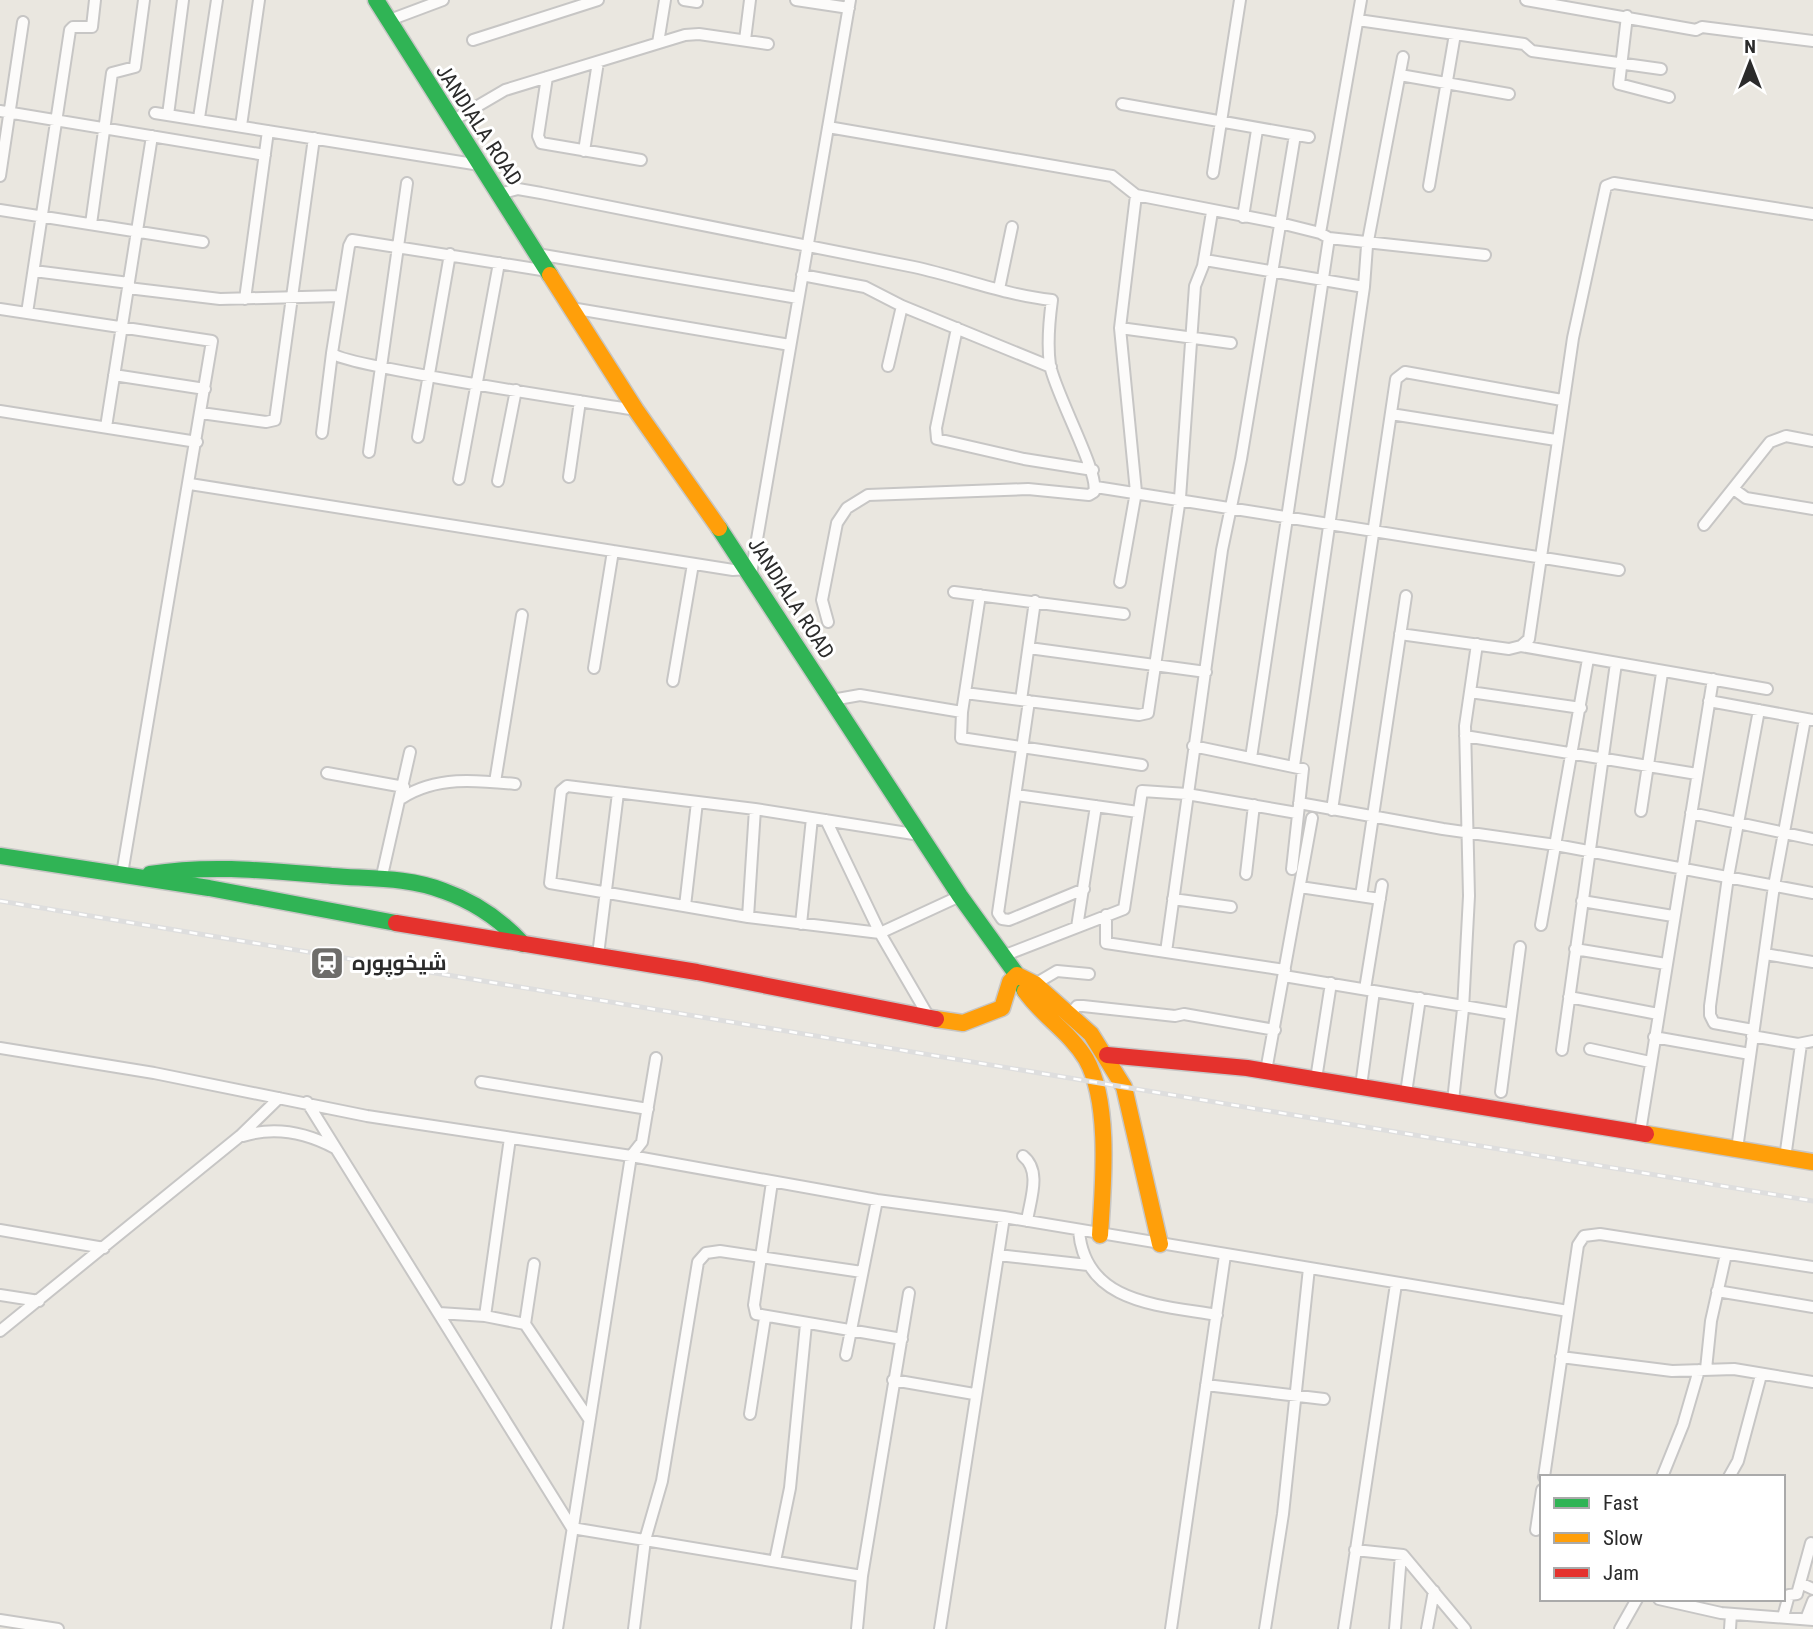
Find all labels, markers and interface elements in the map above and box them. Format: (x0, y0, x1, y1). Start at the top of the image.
north arrow (1715, 28, 1785, 98)
text: N (1744, 35, 1756, 58)
street label: JANDIALA ROAD (431, 60, 527, 190)
street label: JANDIALA ROAD (743, 533, 839, 663)
station icon: شیخوپورہ (308, 944, 346, 982)
place label: شیخوپورہ (352, 951, 447, 978)
legend (1540, 1475, 1785, 1601)
text: Fast (1603, 1491, 1639, 1515)
text: Slow (1603, 1526, 1643, 1550)
text: Jam (1603, 1561, 1639, 1585)

